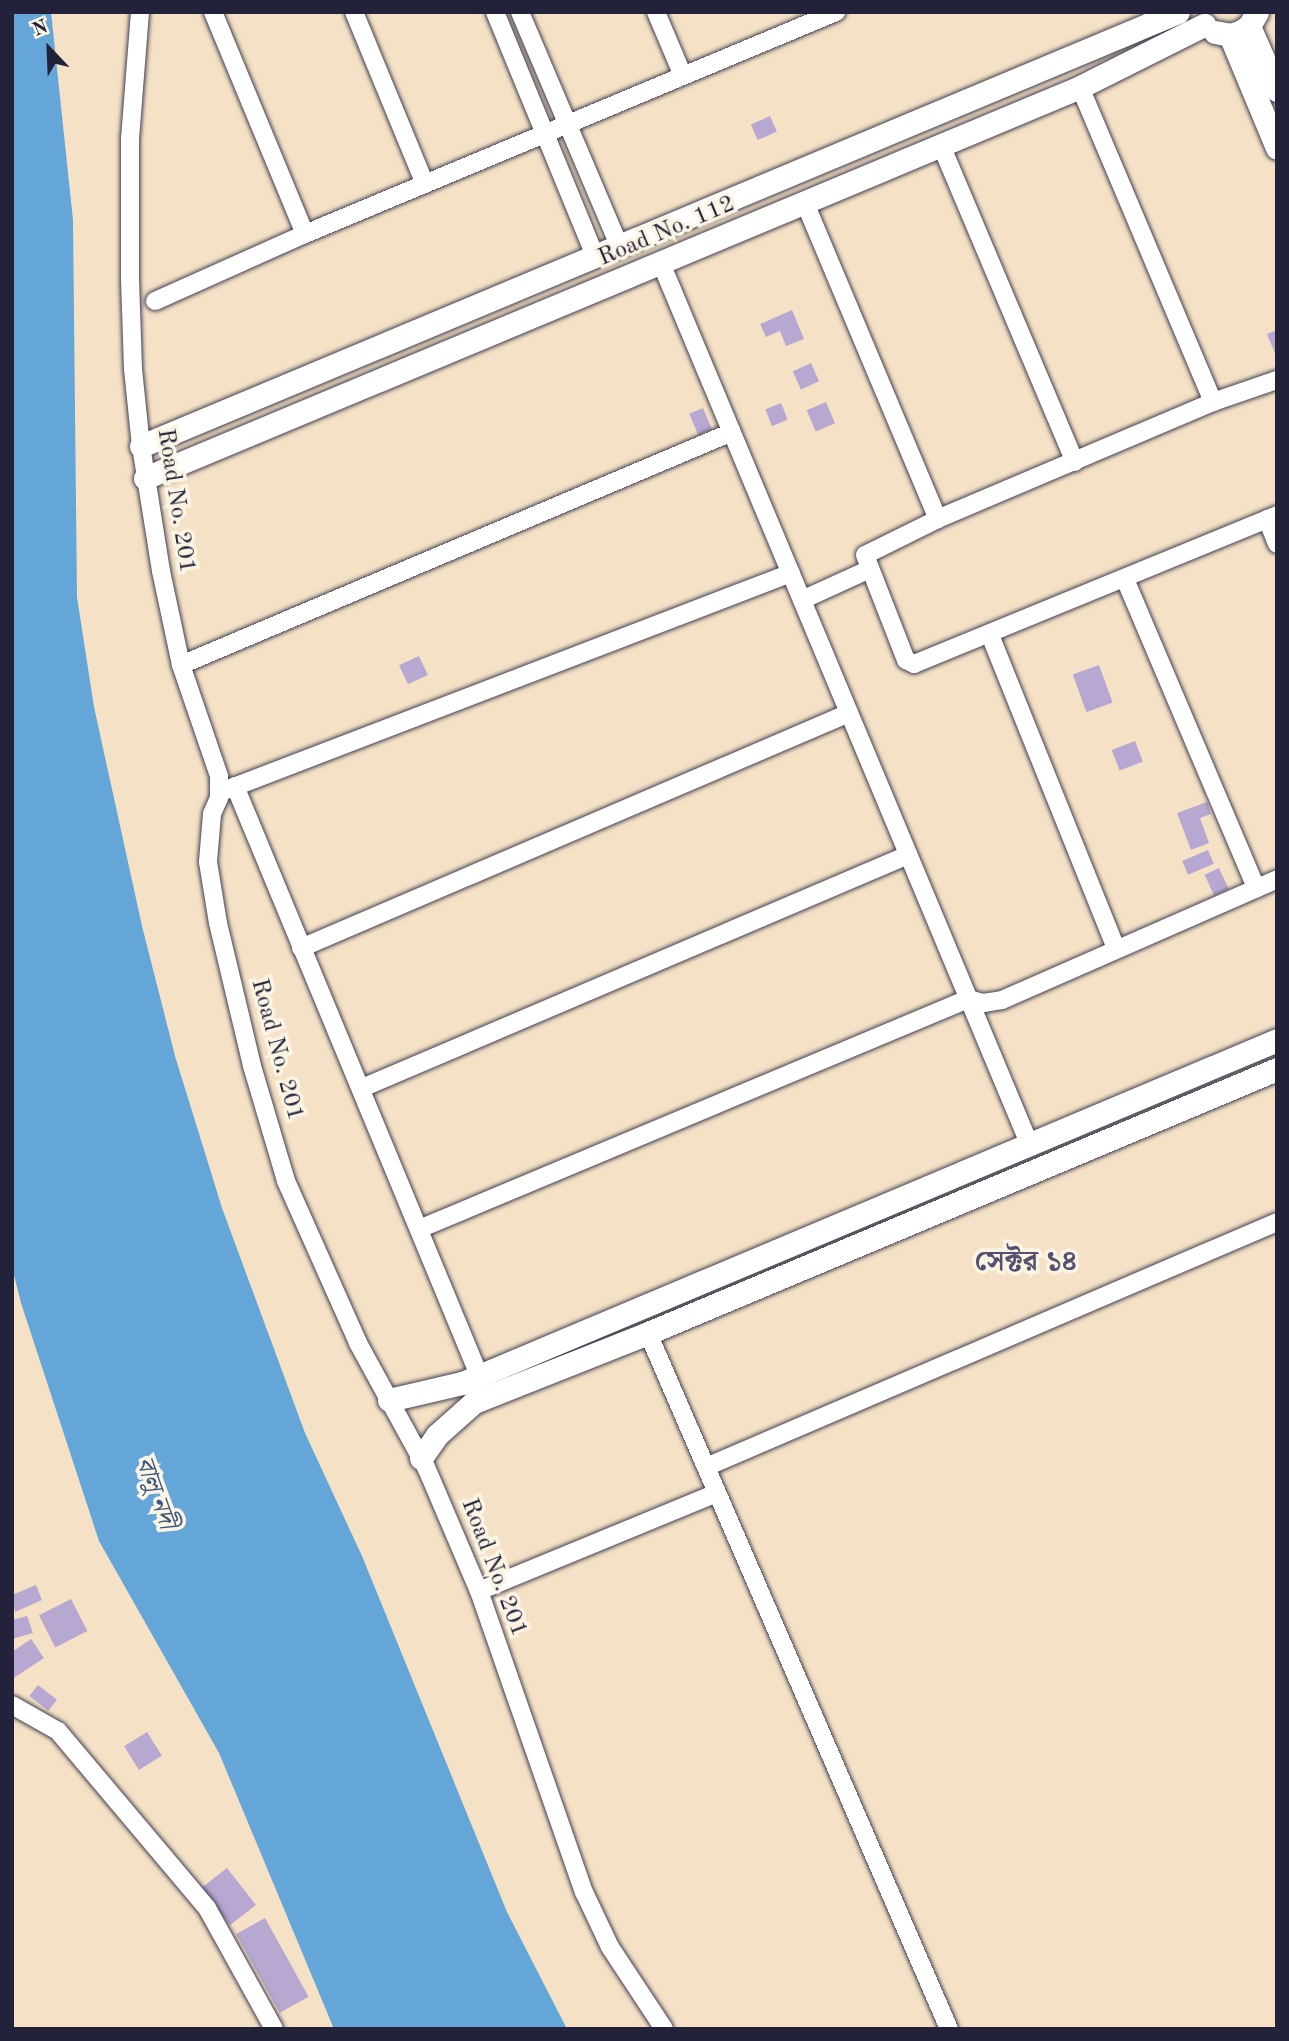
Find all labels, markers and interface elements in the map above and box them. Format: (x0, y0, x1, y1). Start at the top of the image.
north arrow (14, 14, 84, 84)
text: N (30, 18, 51, 41)
street label: Road No. 112 (594, 190, 740, 274)
street label: Road No. 201 (149, 427, 201, 575)
street label: Road No. 201 (243, 976, 309, 1124)
district label: সেক্টর ১৪ (975, 1246, 1077, 1280)
water label: বালু নদী (127, 1453, 181, 1533)
street label: Road No. 201 (453, 1495, 533, 1641)

